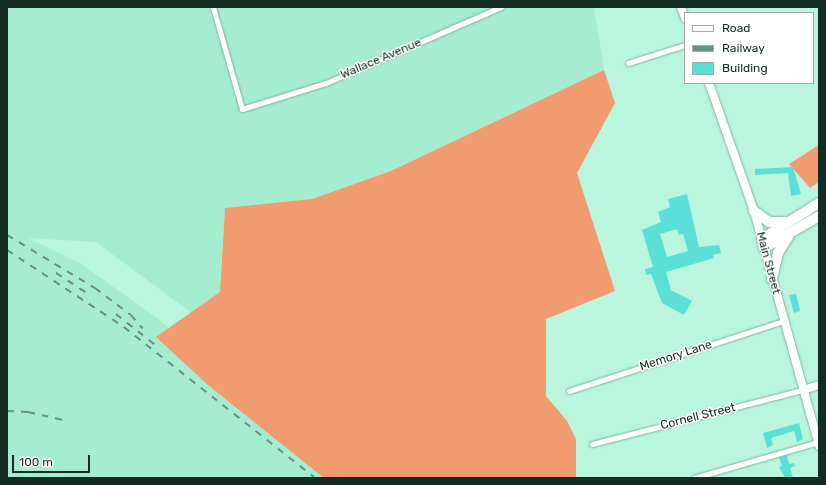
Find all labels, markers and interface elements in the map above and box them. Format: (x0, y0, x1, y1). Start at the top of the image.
legend (684, 12, 814, 84)
text: Road (722, 21, 750, 35)
street label: Wallace Avenue (338, 35, 424, 83)
text: Railway (722, 41, 765, 55)
text: Building (722, 61, 768, 75)
street label: Main Street (753, 230, 783, 296)
street label: Memory Lane (638, 338, 714, 374)
street label: Cornell Street (659, 401, 737, 433)
scale bar (14, 447, 92, 473)
text: 100 m (19, 455, 53, 469)

